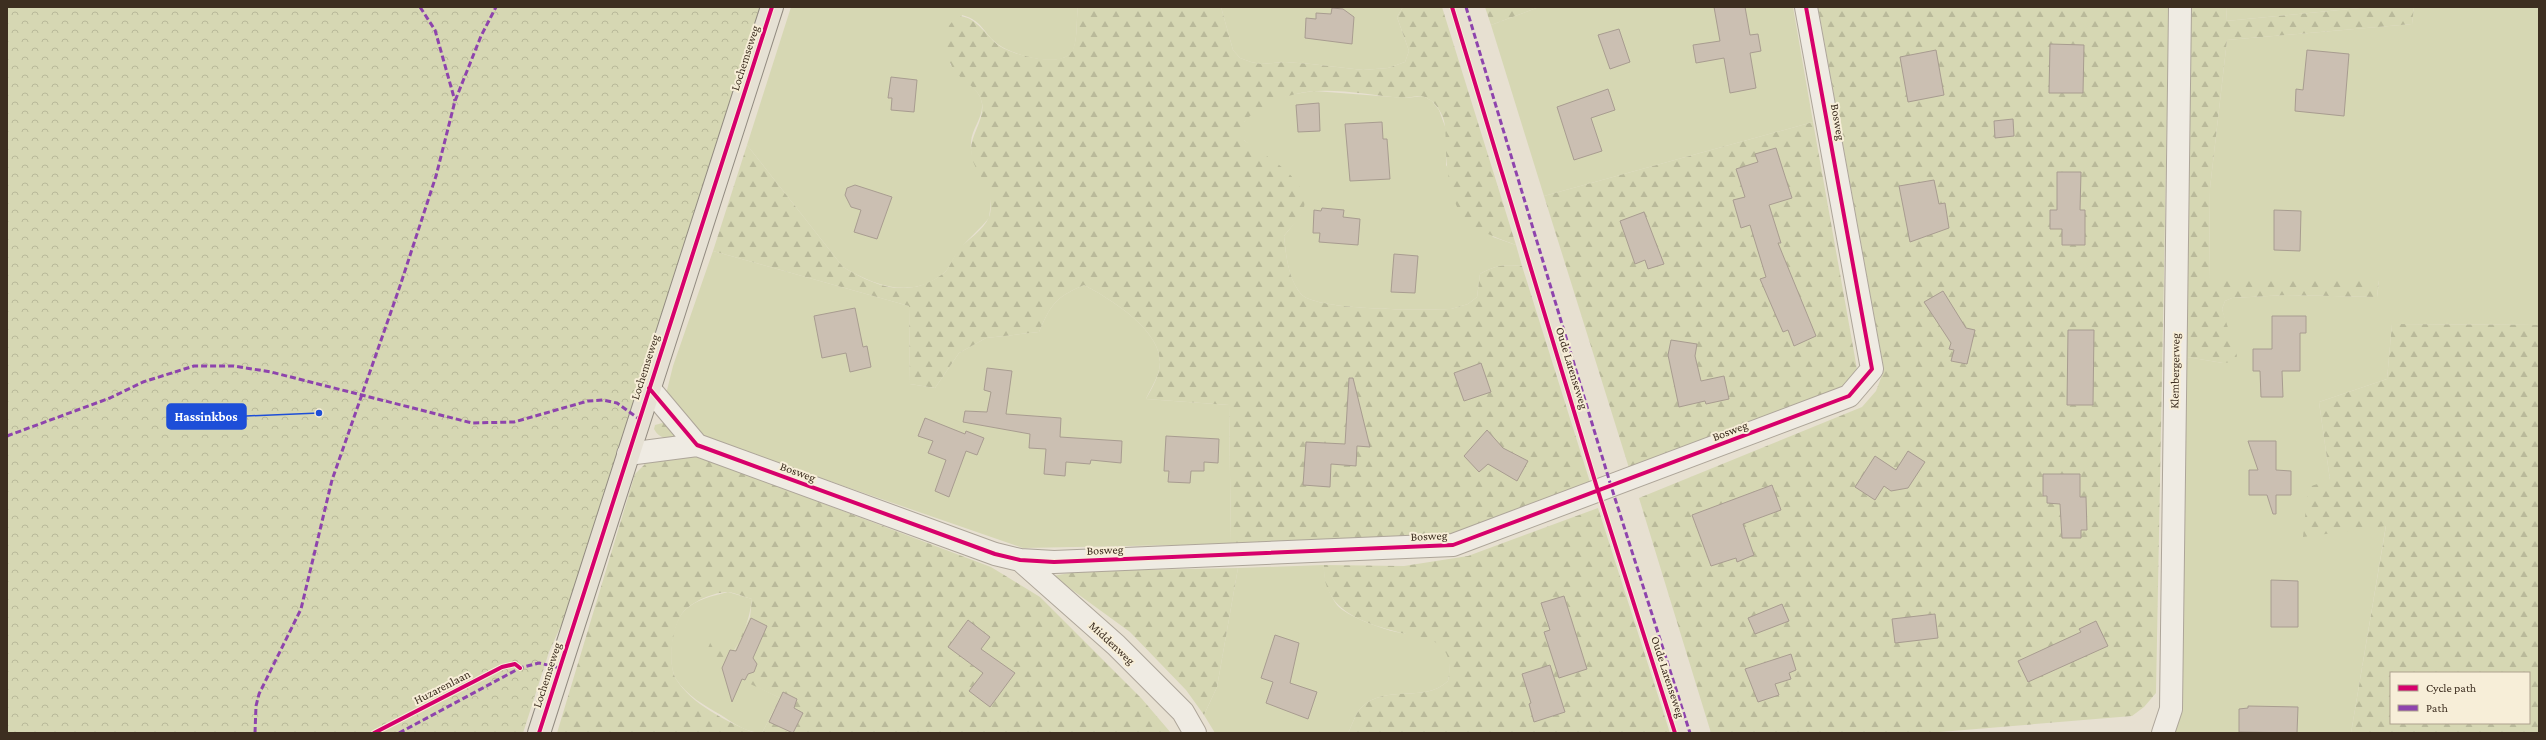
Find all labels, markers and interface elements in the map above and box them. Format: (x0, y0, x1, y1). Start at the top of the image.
street label: Lochemseweg (728, 23, 762, 92)
street label: Bosweg (1828, 103, 1848, 142)
street label: Oude Larenseweg (1553, 325, 1591, 411)
street label: Lochemseweg (628, 332, 662, 401)
street label: Klembergerweg (2167, 333, 2183, 409)
callout: Hassinkbos (167, 404, 246, 429)
text: Hassinkbos (174, 409, 238, 424)
street label: Bosweg (1710, 418, 1750, 444)
street label: Bosweg (778, 459, 818, 485)
street label: Bosweg (1410, 528, 1448, 544)
street label: Bosweg (1086, 542, 1124, 558)
street label: Middenweg (1086, 618, 1138, 668)
street label: Oude Larenseweg (1648, 634, 1688, 720)
street label: Lochemseweg (530, 640, 564, 709)
street label: Huzarenlaan (412, 667, 473, 707)
legend (2390, 672, 2530, 724)
text: Cycle path (2426, 681, 2477, 695)
text: Path (2426, 701, 2448, 715)

